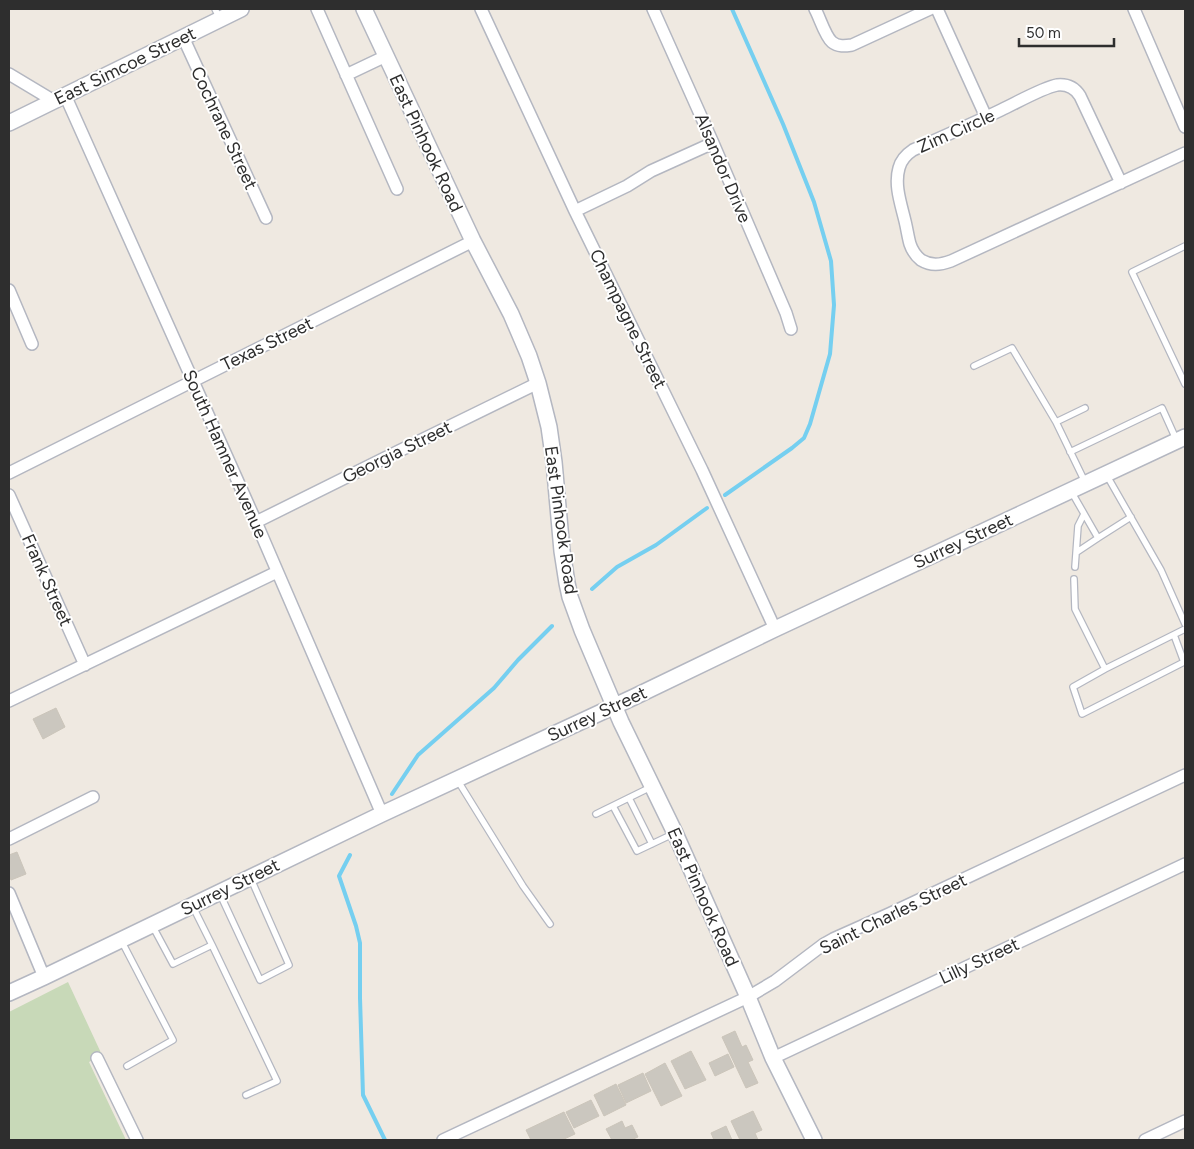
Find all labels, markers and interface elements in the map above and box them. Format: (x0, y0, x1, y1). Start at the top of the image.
scale bar (1019, 15, 1114, 47)
street label: East Simcoe Street (51, 22, 200, 110)
text: 50 m (1026, 24, 1061, 42)
street label: Cochrane Street (186, 63, 262, 193)
street label: East Pinhook Road (384, 71, 468, 215)
street label: Zim Circle (914, 104, 998, 158)
street label: Alsandor Drive (690, 110, 756, 226)
street label: Champagne Street (585, 246, 671, 393)
street label: Texas Street (217, 312, 317, 376)
street label: South Hamner Avenue (178, 366, 272, 542)
street label: Georgia Street (339, 416, 455, 488)
street label: East Pinhook Road (540, 444, 582, 596)
street label: Surrey Street (910, 508, 1016, 574)
street label: Frank Street (17, 531, 77, 630)
street label: Surrey Street (544, 681, 650, 747)
street label: East Pinhook Road (663, 824, 743, 970)
street label: Surrey Street (177, 854, 283, 920)
street label: Saint Charles Street (816, 869, 970, 959)
street label: Lilly Street (935, 933, 1023, 989)

